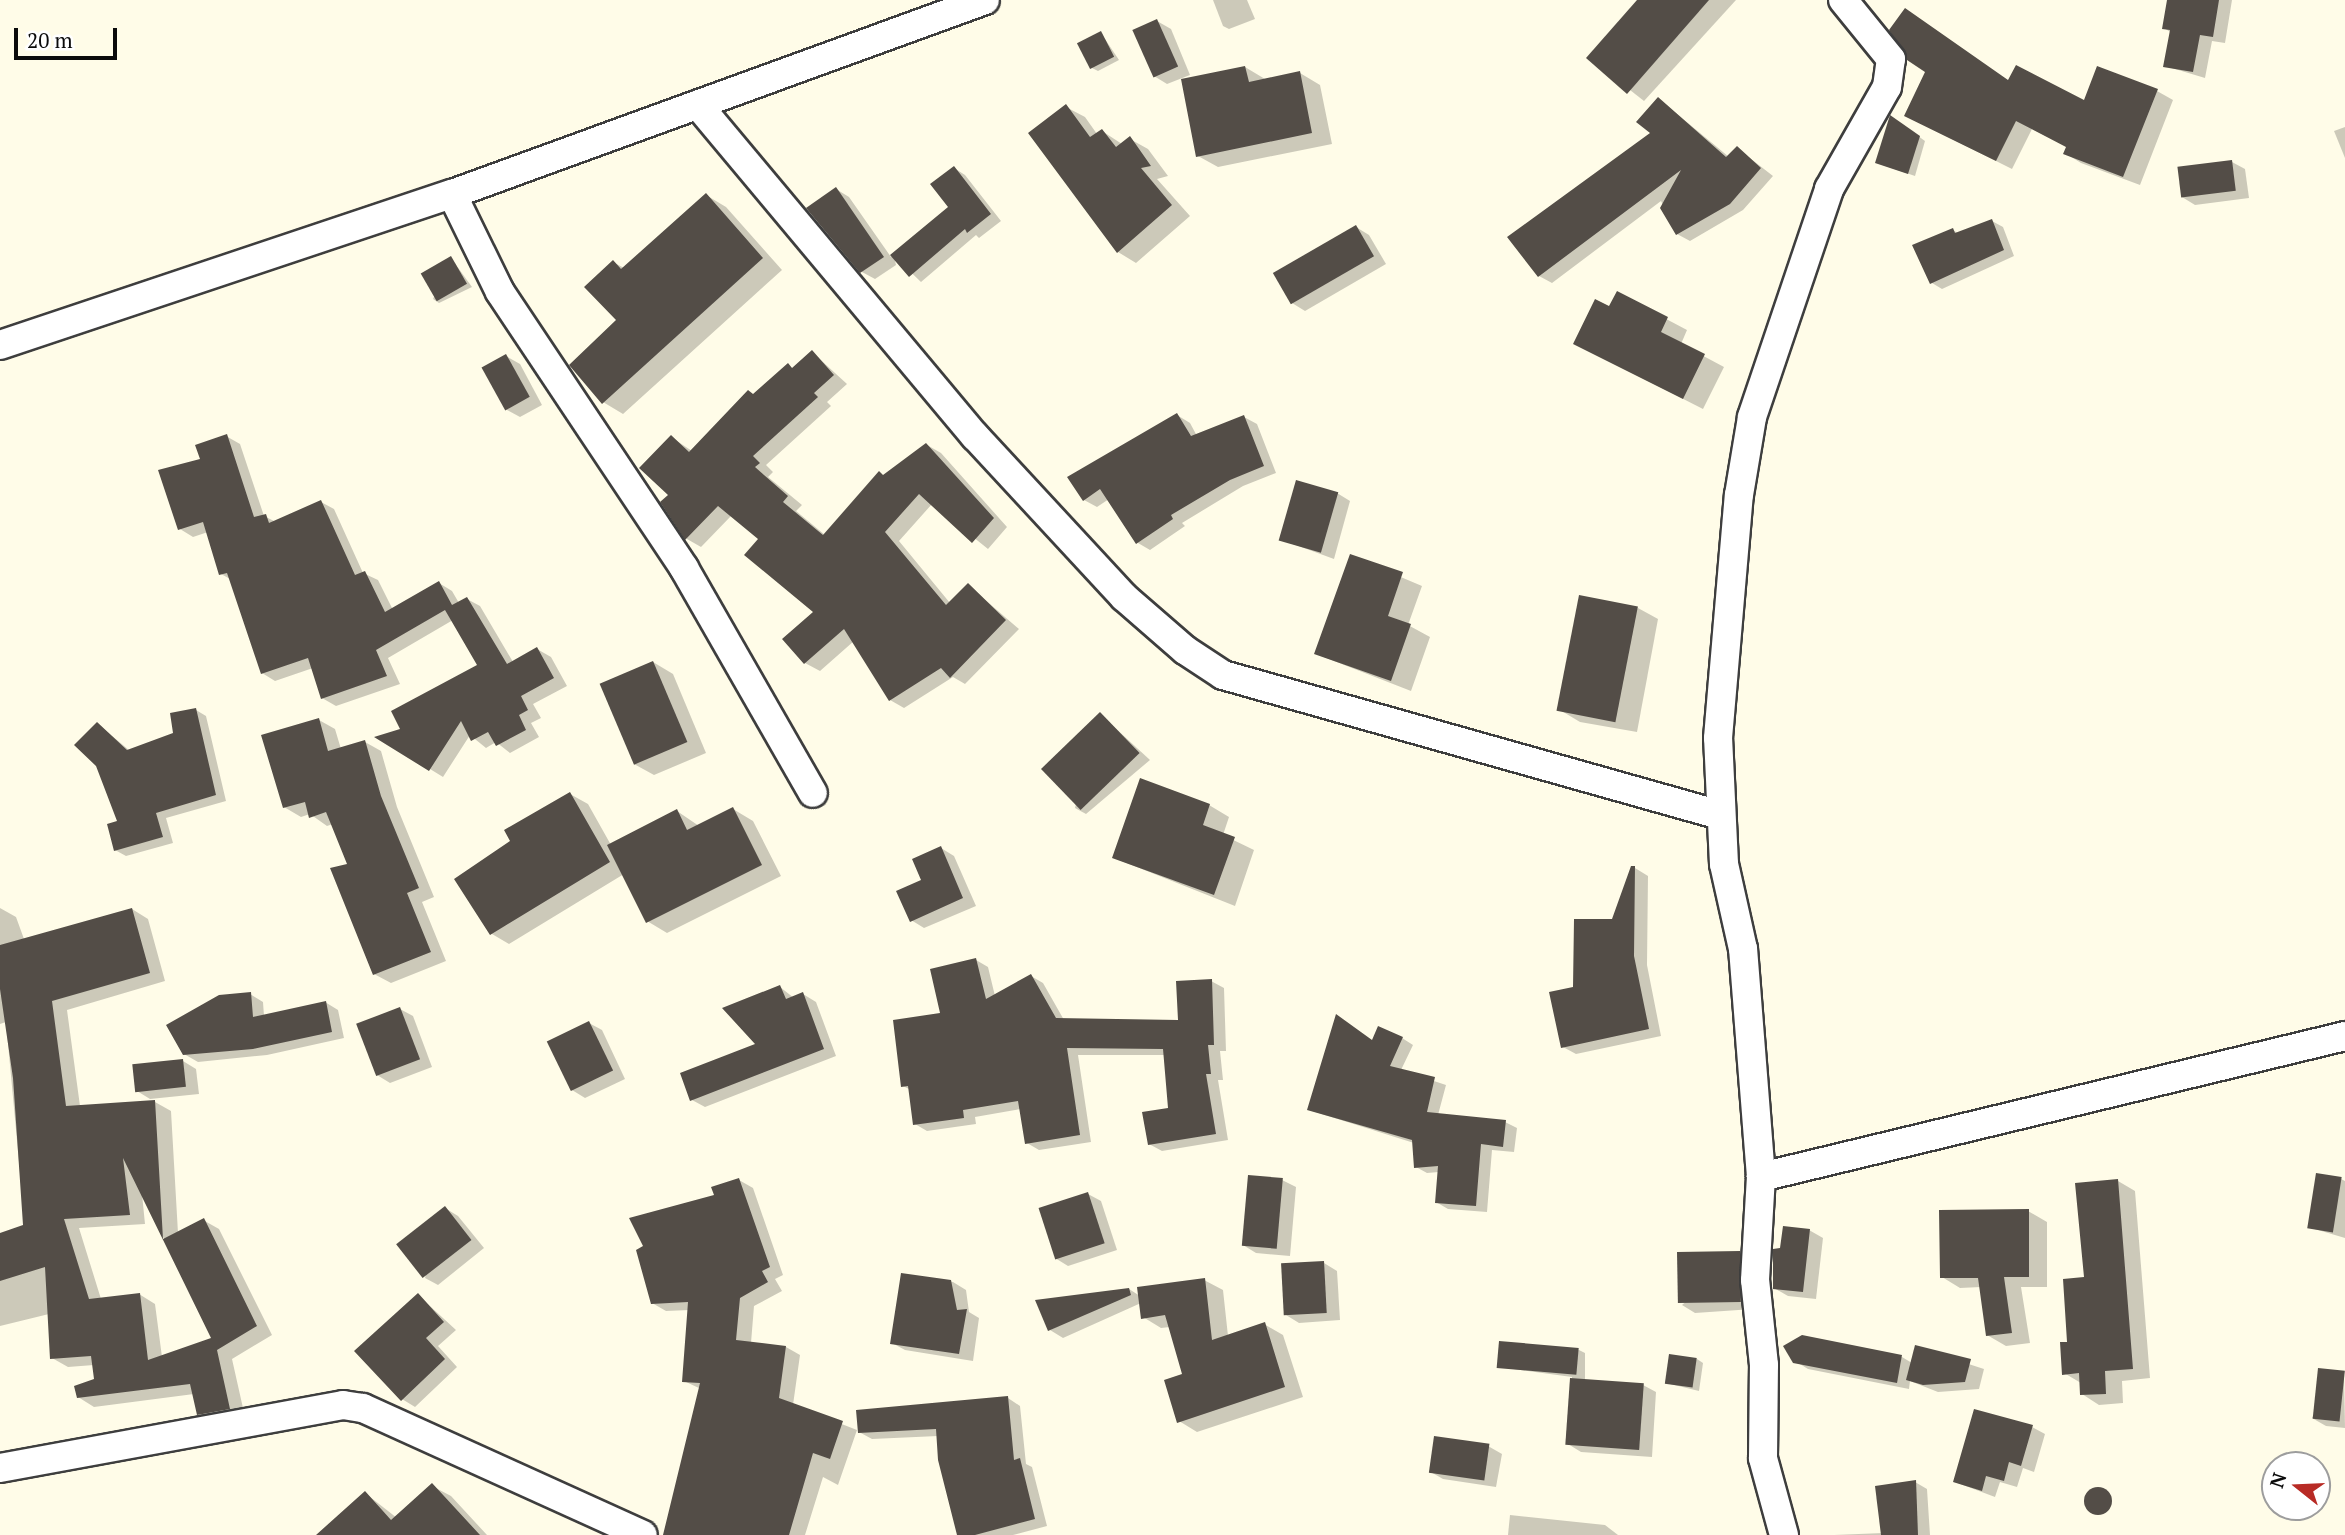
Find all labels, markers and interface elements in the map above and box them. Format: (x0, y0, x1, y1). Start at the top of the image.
scale bar (18, 14, 121, 58)
text: 20 m (27, 26, 73, 54)
north arrow (2261, 1451, 2331, 1521)
text: N (2263, 1469, 2292, 1491)

